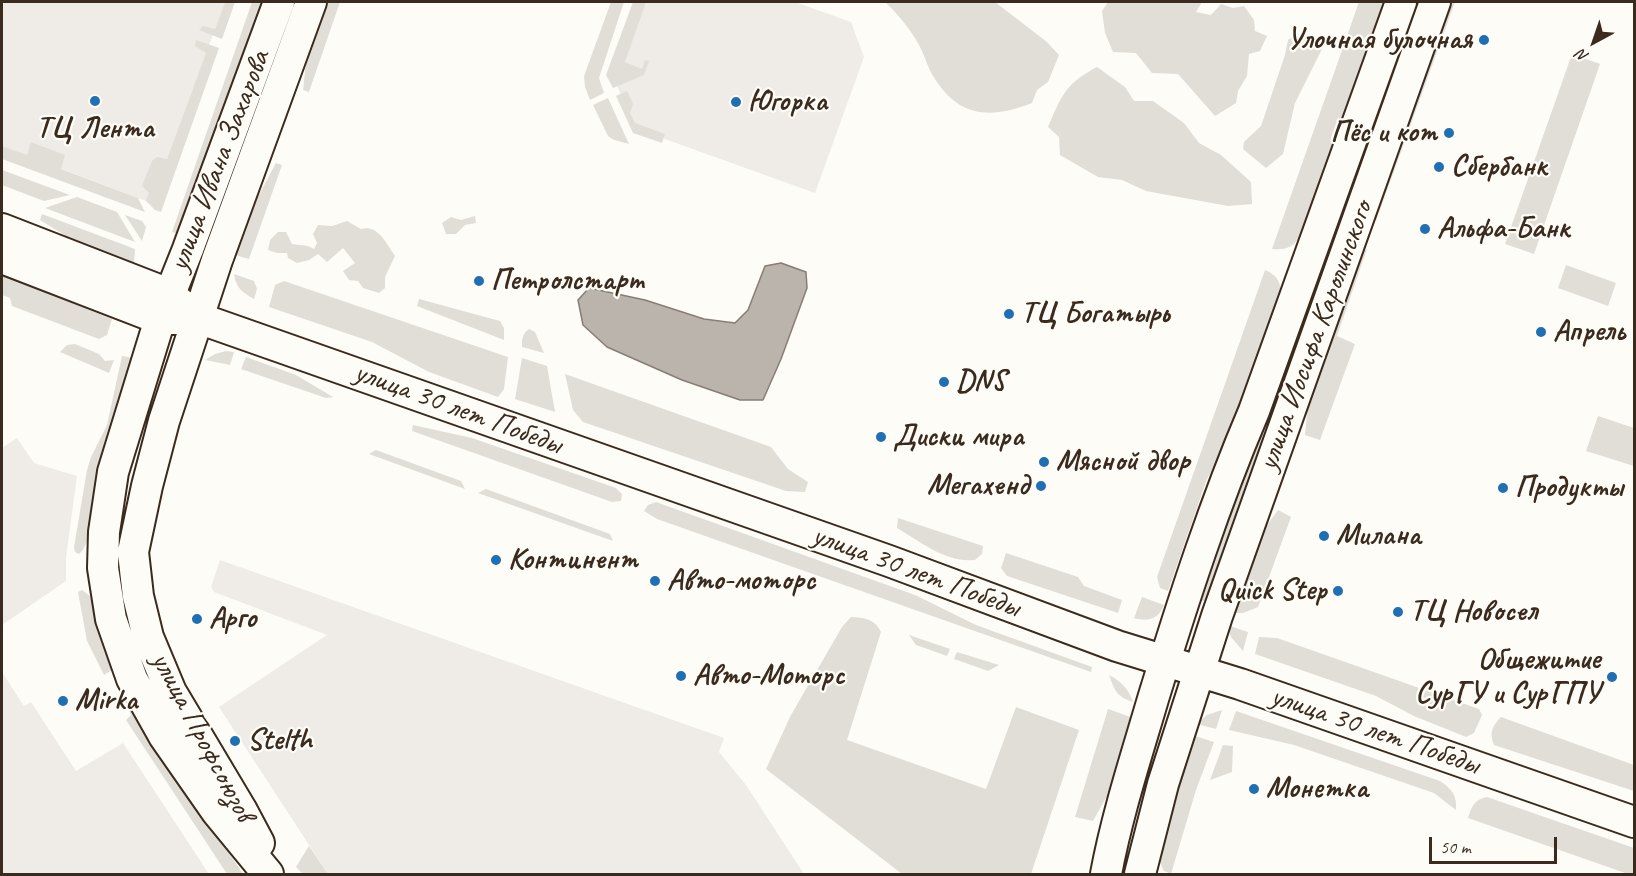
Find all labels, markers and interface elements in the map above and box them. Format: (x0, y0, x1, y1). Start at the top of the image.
north arrow (1564, 12, 1624, 72)
place label: Улочная булочная (1286, 22, 1472, 58)
marker: Улочная булочная (1477, 33, 1491, 47)
text: N (1572, 45, 1593, 67)
street label: улица Ивана Захарова (161, 46, 279, 276)
place label: Югорка (748, 84, 827, 120)
marker: ТЦ Лента (88, 94, 102, 108)
marker: Югорка (729, 95, 743, 109)
place label: ТЦ Лента (36, 111, 154, 147)
place label: Пёс и кот (1330, 115, 1437, 151)
marker: Пёс и кот (1442, 126, 1456, 140)
place label: Сбербанк (1451, 149, 1547, 185)
marker: Сбербанк (1432, 160, 1446, 174)
street label: улица Иосифа Каролинского (1251, 196, 1381, 476)
place label: Альфа-Банк (1437, 211, 1570, 247)
marker: Альфа-Банк (1418, 222, 1432, 236)
place label: Петролстарт (491, 263, 643, 299)
marker: Петролстарт (472, 274, 486, 288)
place label: ТЦ Богатырь (1021, 296, 1169, 332)
marker: ТЦ Богатырь (1002, 307, 1016, 321)
place label: Апрель (1553, 314, 1625, 350)
marker: Апрель (1534, 325, 1548, 339)
street label: улица 30 лет Победы (349, 355, 567, 463)
place label: DNS (956, 364, 1006, 400)
marker: DNS (937, 375, 951, 389)
place label: Диски мира (893, 419, 1024, 455)
marker: Диски мира (874, 430, 888, 444)
place label: Мясной двор (1056, 444, 1190, 480)
marker: Мясной двор (1037, 455, 1051, 469)
place label: Мегахенд (927, 468, 1029, 504)
place label: Продукты (1515, 470, 1623, 506)
marker: Мегахенд (1034, 479, 1048, 493)
marker: Продукты (1496, 481, 1510, 495)
street label: улица 30 лет Победы (807, 518, 1025, 626)
place label: Милана (1336, 518, 1421, 554)
marker: Милана (1317, 529, 1331, 543)
place label: Континент (508, 542, 638, 578)
marker: Континент (489, 553, 503, 567)
place label: Авто-моторс (667, 563, 815, 599)
place label: Quick Step (1218, 573, 1326, 609)
marker: Авто-моторс (648, 574, 662, 588)
marker: Quick Step (1331, 584, 1345, 598)
place label: ТЦ Новосел (1410, 594, 1537, 630)
place label: Арго (209, 601, 256, 637)
marker: ТЦ Новосел (1391, 605, 1405, 619)
marker: Арго (190, 612, 204, 626)
place label: Общежитие СурГУ и СурГПУ (1415, 642, 1600, 712)
street label: улица Профсоюзов (142, 646, 262, 828)
place label: Авто-Моторс (693, 658, 845, 694)
marker: Авто-Моторс (674, 669, 688, 683)
marker: Общежитие СурГУ и СурГПУ (1605, 670, 1619, 684)
street label: улица 30 лет Победы (1266, 678, 1484, 784)
place label: Mirka (75, 683, 137, 719)
marker: Mirka (56, 694, 70, 708)
place label: Stelth (247, 723, 312, 759)
marker: Stelth (228, 734, 242, 748)
place label: Монетка (1266, 771, 1368, 807)
marker: Монетка (1247, 782, 1261, 796)
scale bar (1432, 825, 1560, 863)
text: 50 m (1440, 836, 1471, 858)

